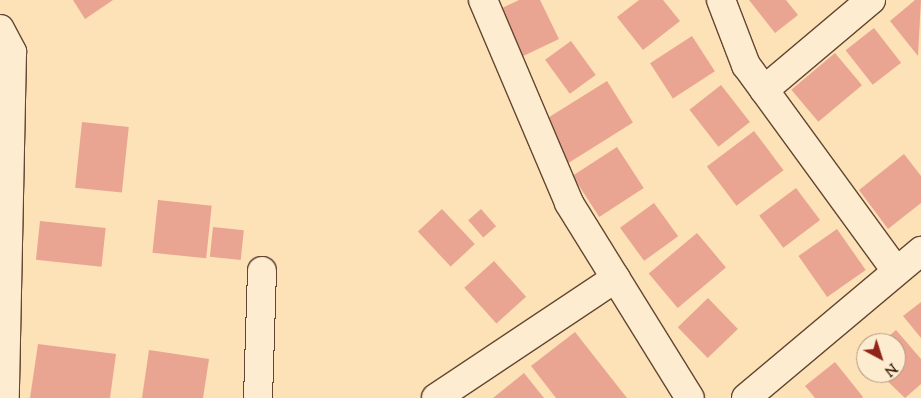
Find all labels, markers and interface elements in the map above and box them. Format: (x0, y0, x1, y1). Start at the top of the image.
north arrow (856, 333, 906, 383)
text: N (879, 357, 901, 380)

